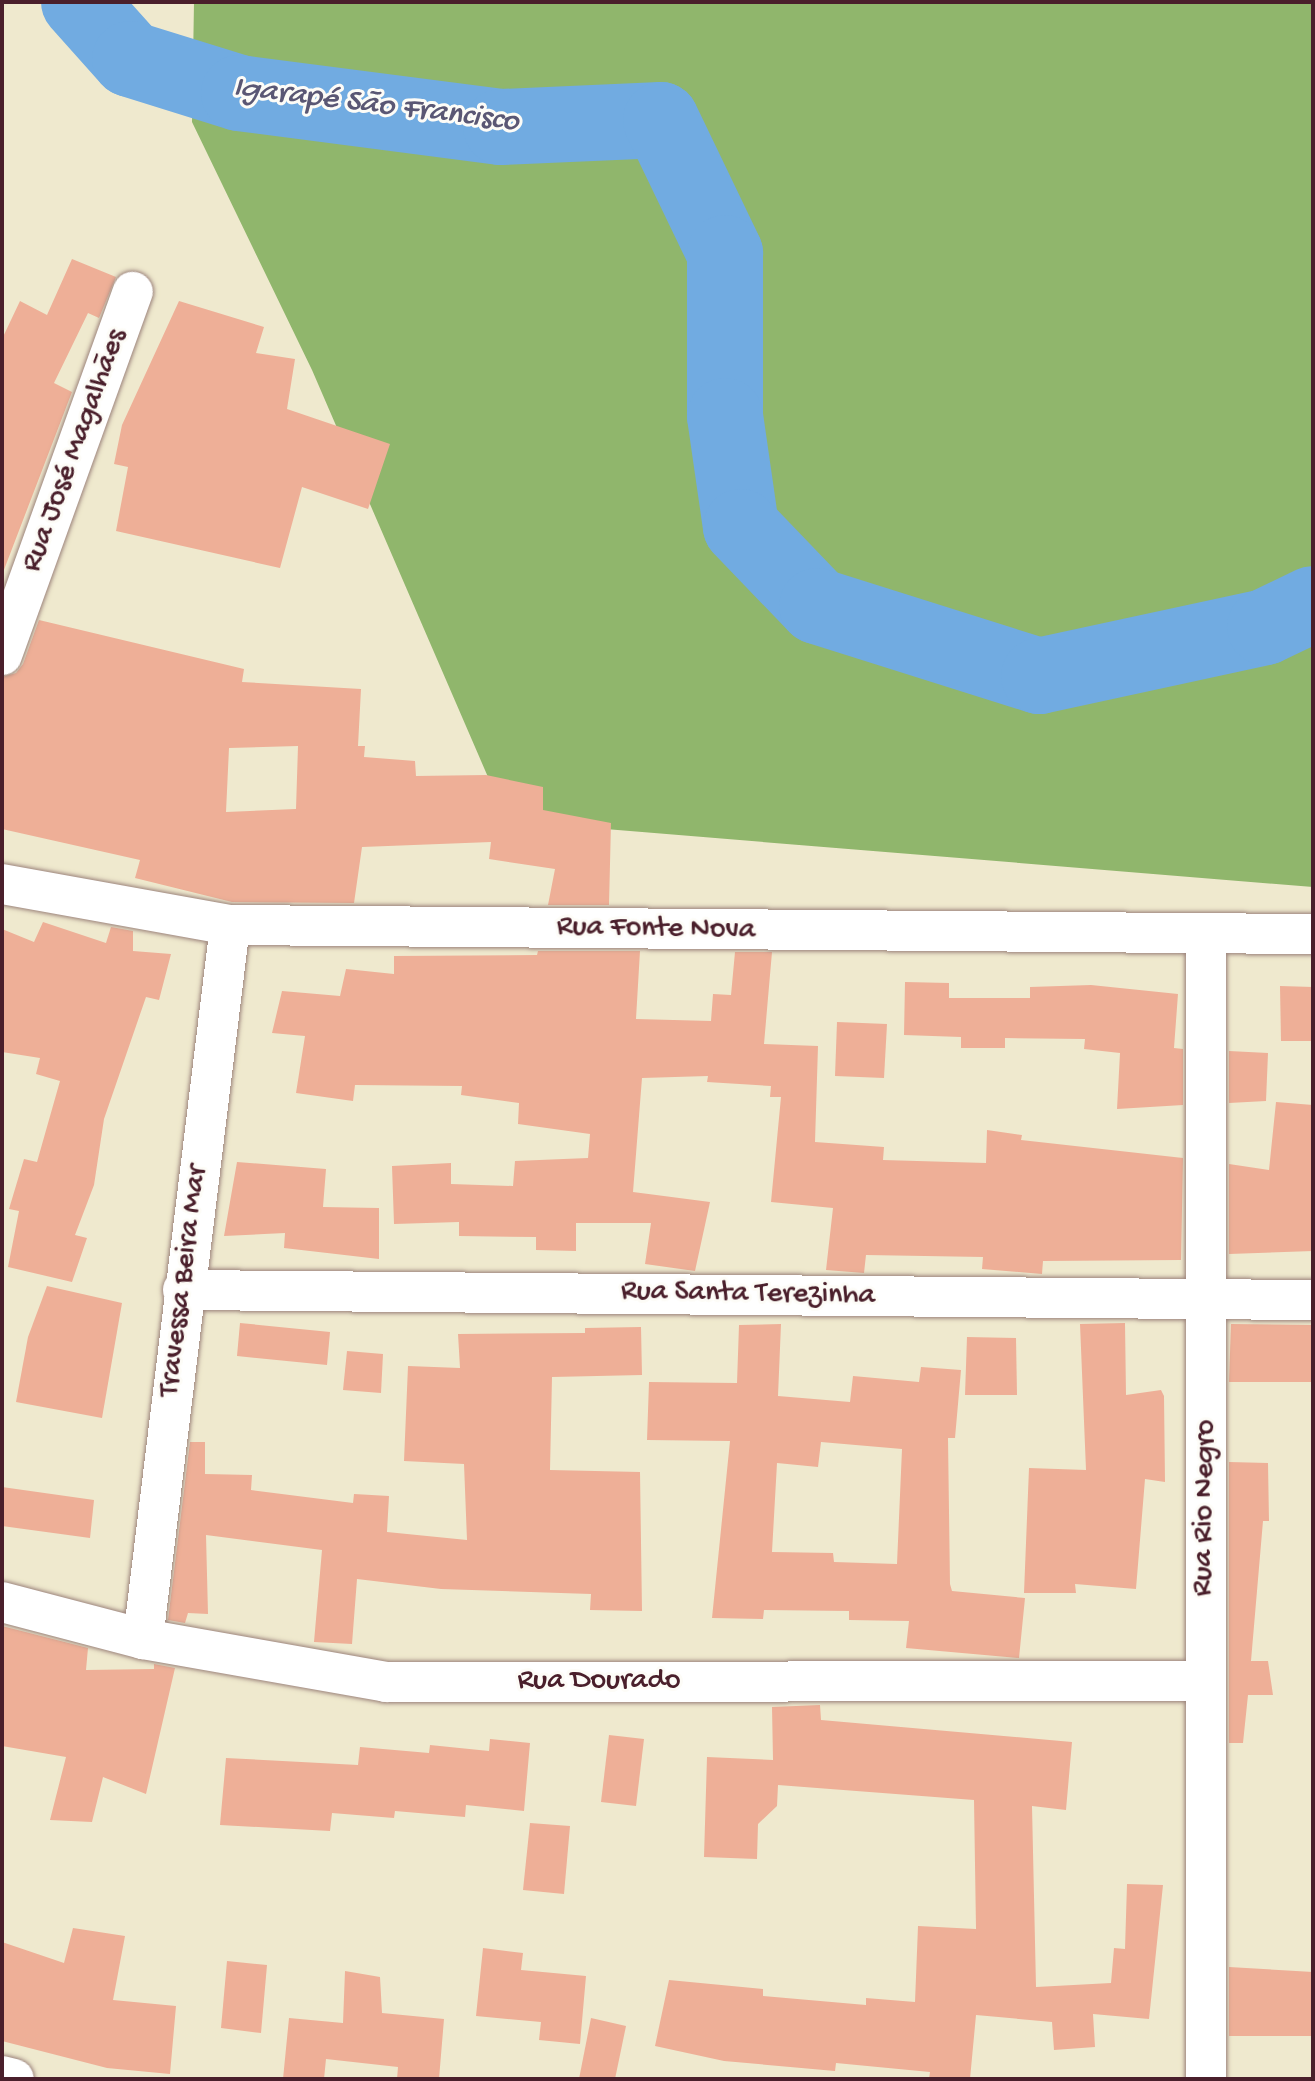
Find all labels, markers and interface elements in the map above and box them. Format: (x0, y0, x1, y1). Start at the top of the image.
water label: Igarapé São Francisco (231, 69, 521, 143)
street label: Rua José Magalhães (15, 325, 137, 577)
street label: Rua Fonte Nova (556, 910, 756, 950)
street label: Travessa Beira Mar (153, 1163, 217, 1399)
street label: Rua Santa Terezinha (621, 1275, 875, 1315)
street label: Rua Rio Negro (1186, 1419, 1226, 1597)
street label: Rua Dourado (517, 1664, 681, 1700)

